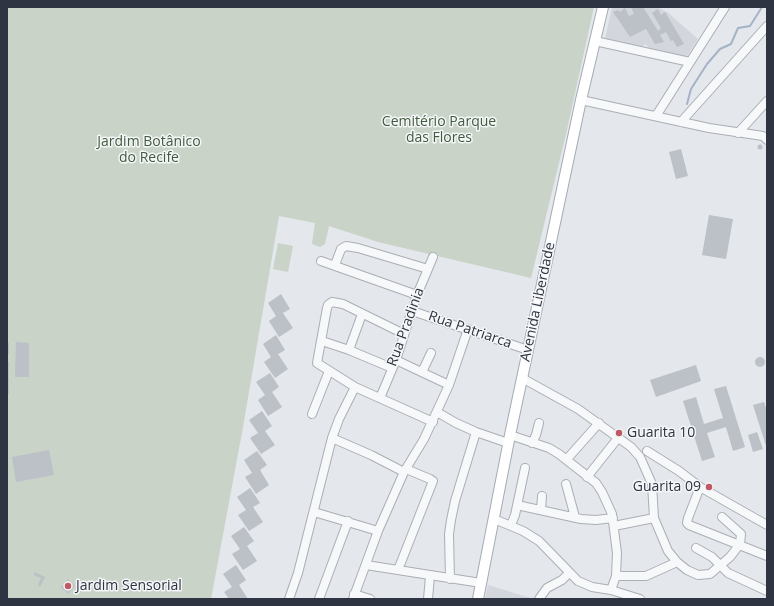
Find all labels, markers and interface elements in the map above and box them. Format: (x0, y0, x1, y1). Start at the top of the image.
park label: Cemitério Parque das Flores (382, 114, 496, 146)
park label: Jardim Botânico do Recife (97, 134, 201, 166)
street label: Avenida Liberdade (517, 241, 559, 363)
street label: Rua Pradinia (384, 285, 428, 369)
street label: Rua Patriarca (426, 308, 514, 352)
place label: Guarita 10 (627, 425, 695, 441)
marker: Guarita 10 (614, 428, 624, 438)
place label: Guarita 09 (633, 479, 701, 495)
marker: Guarita 09 (704, 482, 714, 492)
place label: Jardim Sensorial (76, 578, 182, 594)
marker: Jardim Sensorial (63, 581, 73, 591)

